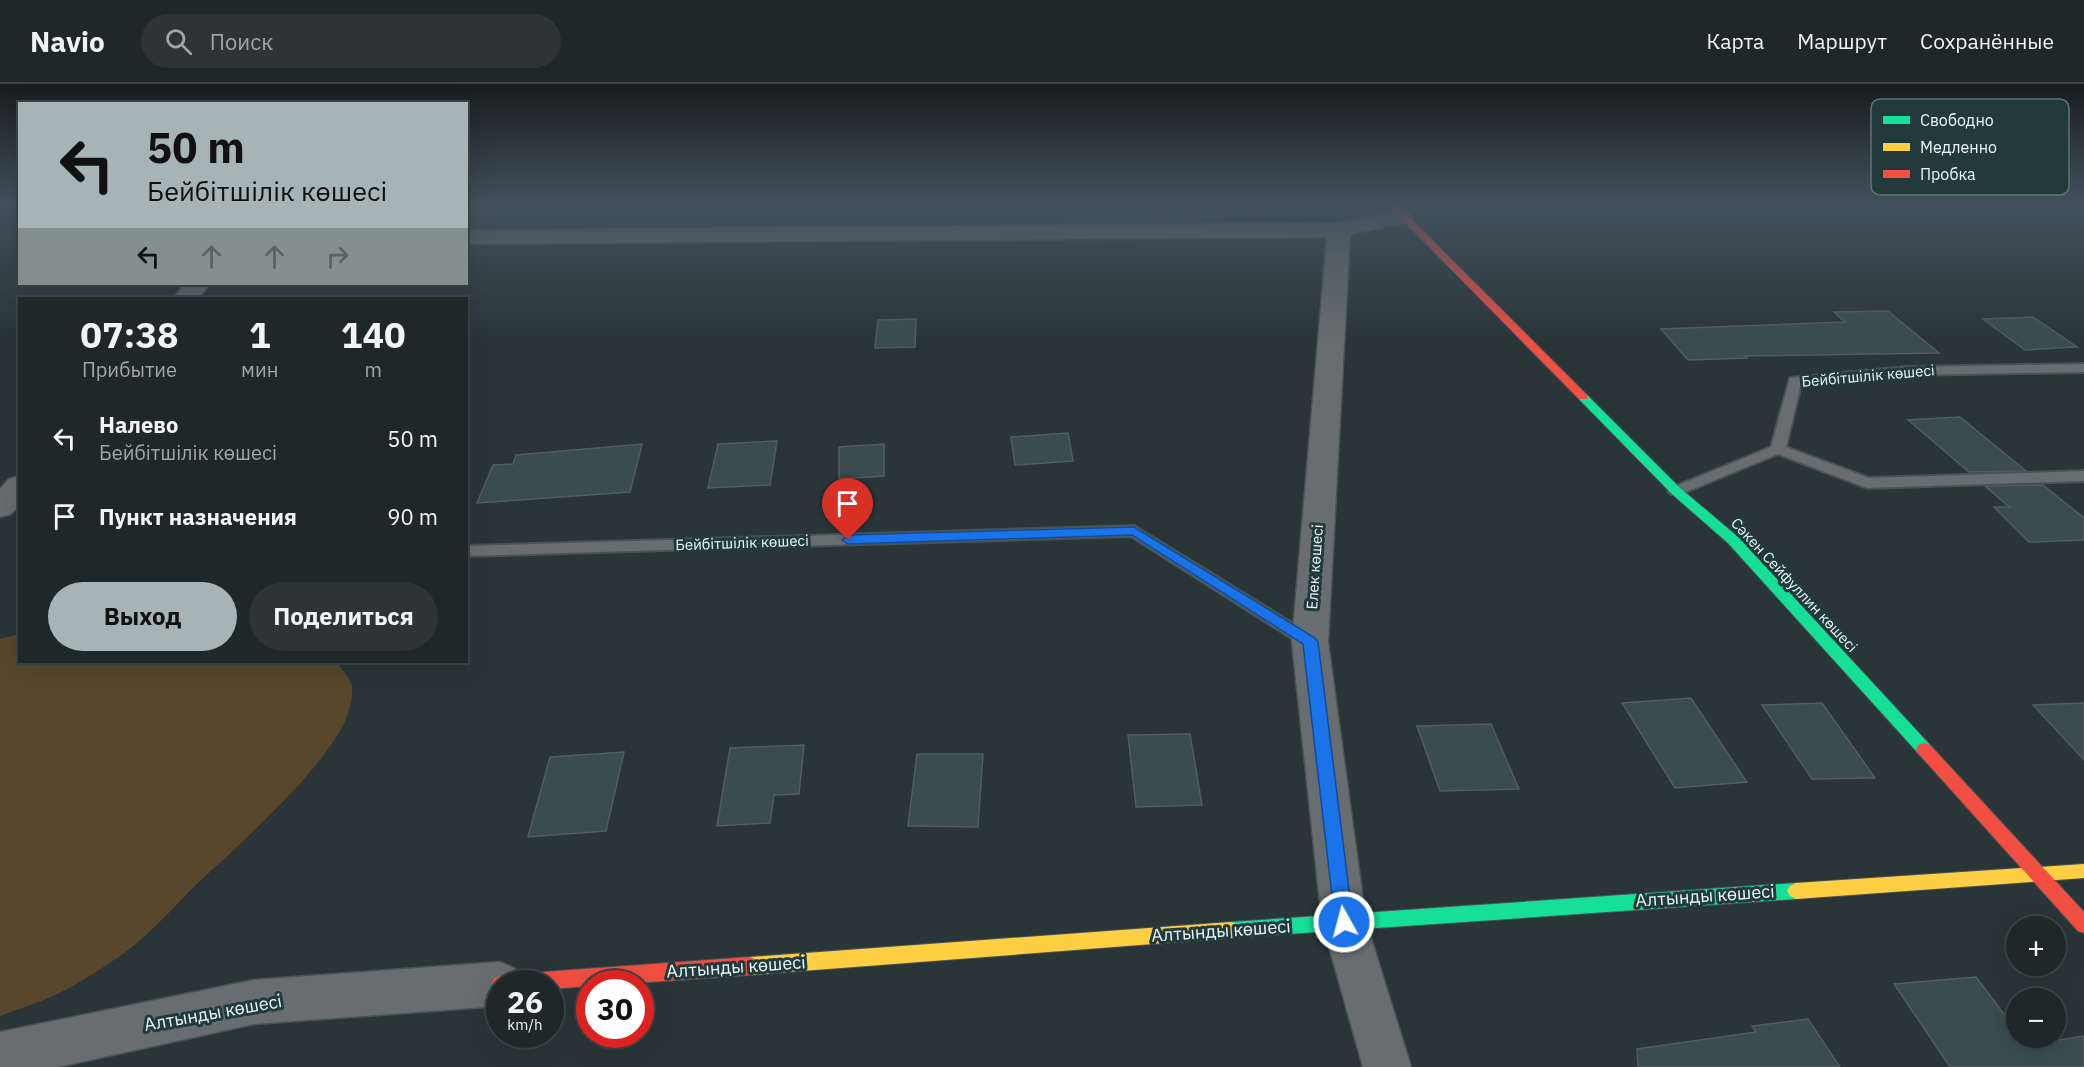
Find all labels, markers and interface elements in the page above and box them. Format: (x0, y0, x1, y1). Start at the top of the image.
search box (141, 14, 561, 68)
text: Navio (30, 23, 105, 60)
icon: search (162, 25, 195, 58)
text: Поиск (210, 27, 273, 56)
text: Карта (1706, 27, 1764, 55)
text: Маршрут (1797, 27, 1887, 55)
text: Сохранённые (1920, 27, 2054, 55)
legend (1871, 99, 2069, 195)
text: Свободно (1920, 110, 1994, 130)
text: 50 m (147, 120, 245, 175)
icon: left (48, 126, 126, 204)
text: Медленно (1920, 137, 1997, 157)
text: Пробка (1920, 164, 1976, 184)
text: Бейбітшілік көшесі (147, 173, 387, 208)
icon: left (132, 240, 165, 273)
icon: ahead (195, 240, 228, 273)
icon: ahead (258, 240, 291, 273)
icon: right (321, 240, 354, 273)
text: 07:38 (80, 311, 179, 358)
text: 1 (249, 311, 271, 358)
text: 140 (341, 311, 406, 358)
text: Прибытие (82, 356, 177, 383)
text: мин (241, 356, 278, 383)
text: m (364, 356, 382, 383)
street label: Бейбітшілік көшесі (1801, 360, 1935, 391)
text: Налево (99, 410, 178, 439)
icon: left (48, 422, 81, 455)
text: 50 m (387, 424, 438, 453)
text: Бейбітшілік көшесі (99, 439, 277, 466)
pin (822, 478, 873, 540)
icon: arrive (831, 487, 864, 520)
icon: arrive (48, 500, 81, 533)
text: Пункт назначения (99, 502, 297, 531)
text: 90 m (387, 502, 438, 531)
street label: Сәкен Сейфуллин көшесі (1727, 513, 1862, 656)
street label: Елек көшесі (1302, 524, 1327, 610)
street label: Бейбітшілік көшесі (675, 531, 809, 554)
button: Выход (48, 582, 237, 651)
button: Поделиться (249, 582, 438, 651)
street label: Алтынды көшесі (1635, 879, 1775, 912)
position arrow (1312, 890, 1376, 954)
street label: Алтынды көшесі (1151, 914, 1291, 947)
map controls (2006, 916, 2066, 1048)
button: + (2006, 916, 2066, 976)
street label: Алтынды көшесі (666, 950, 806, 983)
speed limit sign: 30 (576, 970, 654, 1048)
text: 26 (507, 982, 543, 1021)
button: − (2006, 988, 2066, 1048)
street label: Алтынды көшесі (142, 989, 284, 1036)
text: km/h (507, 1015, 543, 1034)

